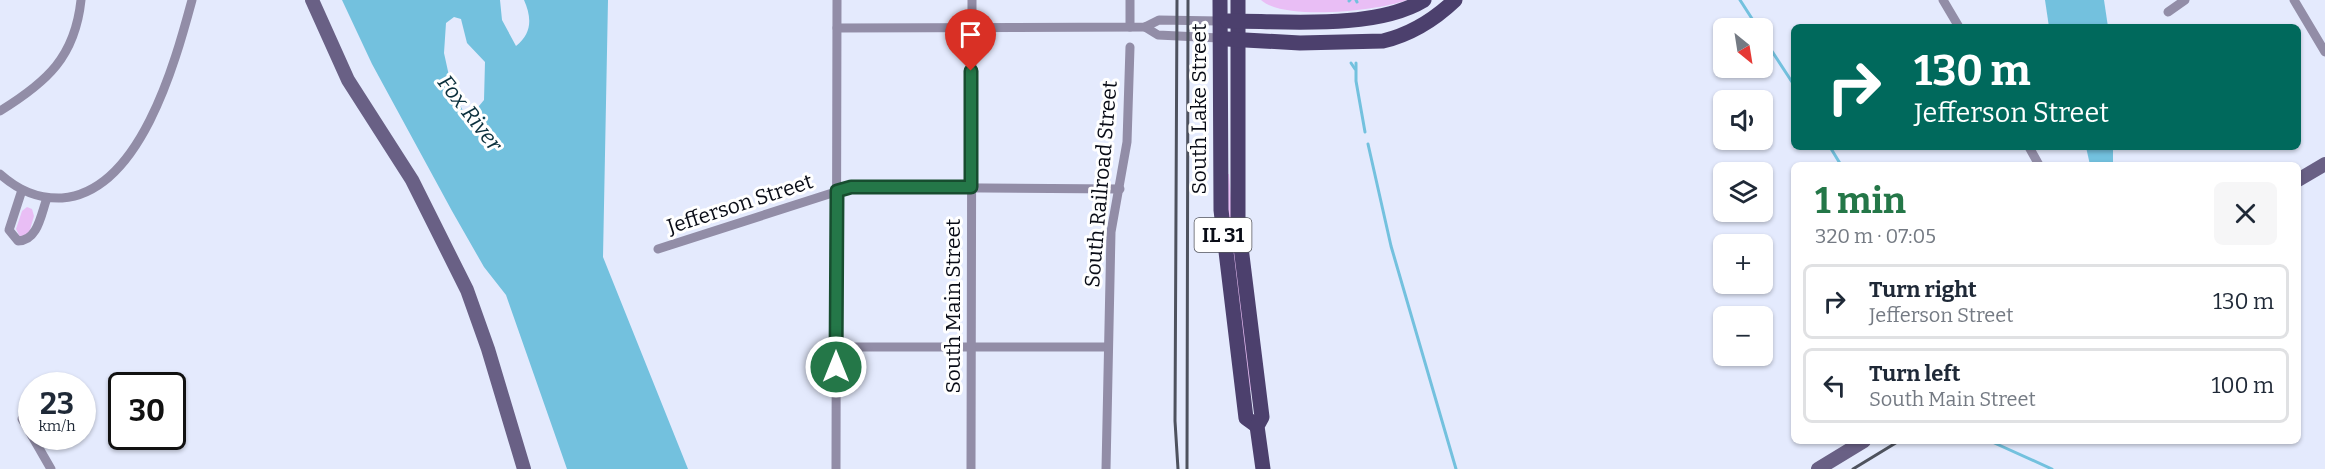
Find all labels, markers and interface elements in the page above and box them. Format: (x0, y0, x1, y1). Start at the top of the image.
pin (945, 9, 996, 71)
icon: arrive (954, 18, 987, 51)
north arrow (1713, 18, 1773, 78)
map controls (1713, 18, 1773, 366)
street label: South Lake Street (1186, 23, 1212, 195)
text: 130 m (1914, 46, 2031, 96)
icon: right (1815, 48, 1893, 126)
water label: Fox River (432, 70, 509, 157)
street label: South Railroad Street (1079, 79, 1123, 289)
button: sound (1713, 90, 1773, 150)
text: Jefferson Street (1914, 97, 2109, 129)
button: layers (1713, 162, 1773, 222)
street label: Jefferson Street (663, 168, 816, 240)
text: 1 min (1815, 179, 1906, 223)
button: close (2214, 182, 2277, 245)
street label: South Main Street (940, 218, 966, 393)
road number: IL 31 (1194, 218, 1252, 252)
text: 320 m · 07:05 (1815, 224, 1936, 248)
button: + (1713, 234, 1773, 294)
text: Turn right (1869, 276, 1977, 303)
icon: right (1818, 285, 1851, 318)
text: 130 m (2213, 288, 2274, 315)
text: Jefferson Street (1869, 303, 2013, 327)
button: − (1713, 306, 1773, 366)
position arrow (804, 335, 868, 399)
text: Turn left (1869, 360, 1961, 387)
icon: left (1818, 369, 1851, 402)
speed limit sign: 30 (108, 372, 186, 450)
text: 100 m (2211, 372, 2274, 399)
text: 23 (40, 386, 74, 422)
text: South Main Street (1869, 387, 2036, 411)
text: km/h (38, 417, 76, 435)

